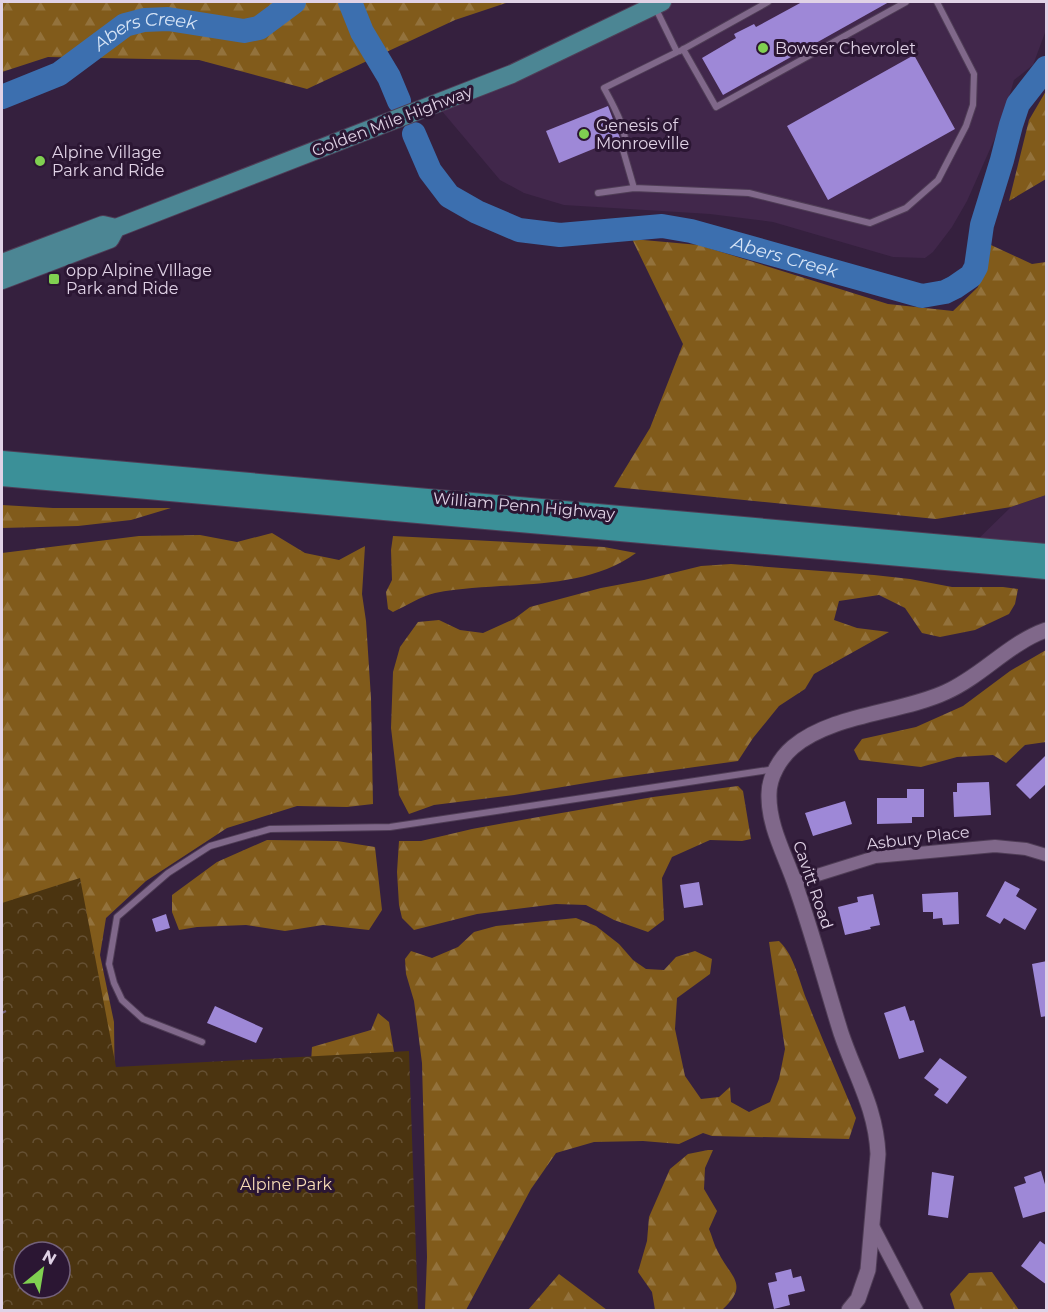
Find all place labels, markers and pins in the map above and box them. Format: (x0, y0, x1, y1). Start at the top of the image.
place label: Bowser Chevrolet (775, 39, 916, 58)
marker: Bowser Chevrolet (756, 41, 770, 55)
place label: Genesis of Monroeville (596, 116, 689, 153)
marker: Genesis of Monroeville (577, 127, 591, 141)
place label: Alpine Village Park and Ride (52, 143, 164, 180)
marker: Alpine Village Park and Ride (33, 154, 47, 168)
place label: opp Alpine VIllage Park and Ride (66, 261, 212, 298)
marker: opp Alpine VIllage Park and Ride (47, 272, 61, 286)

